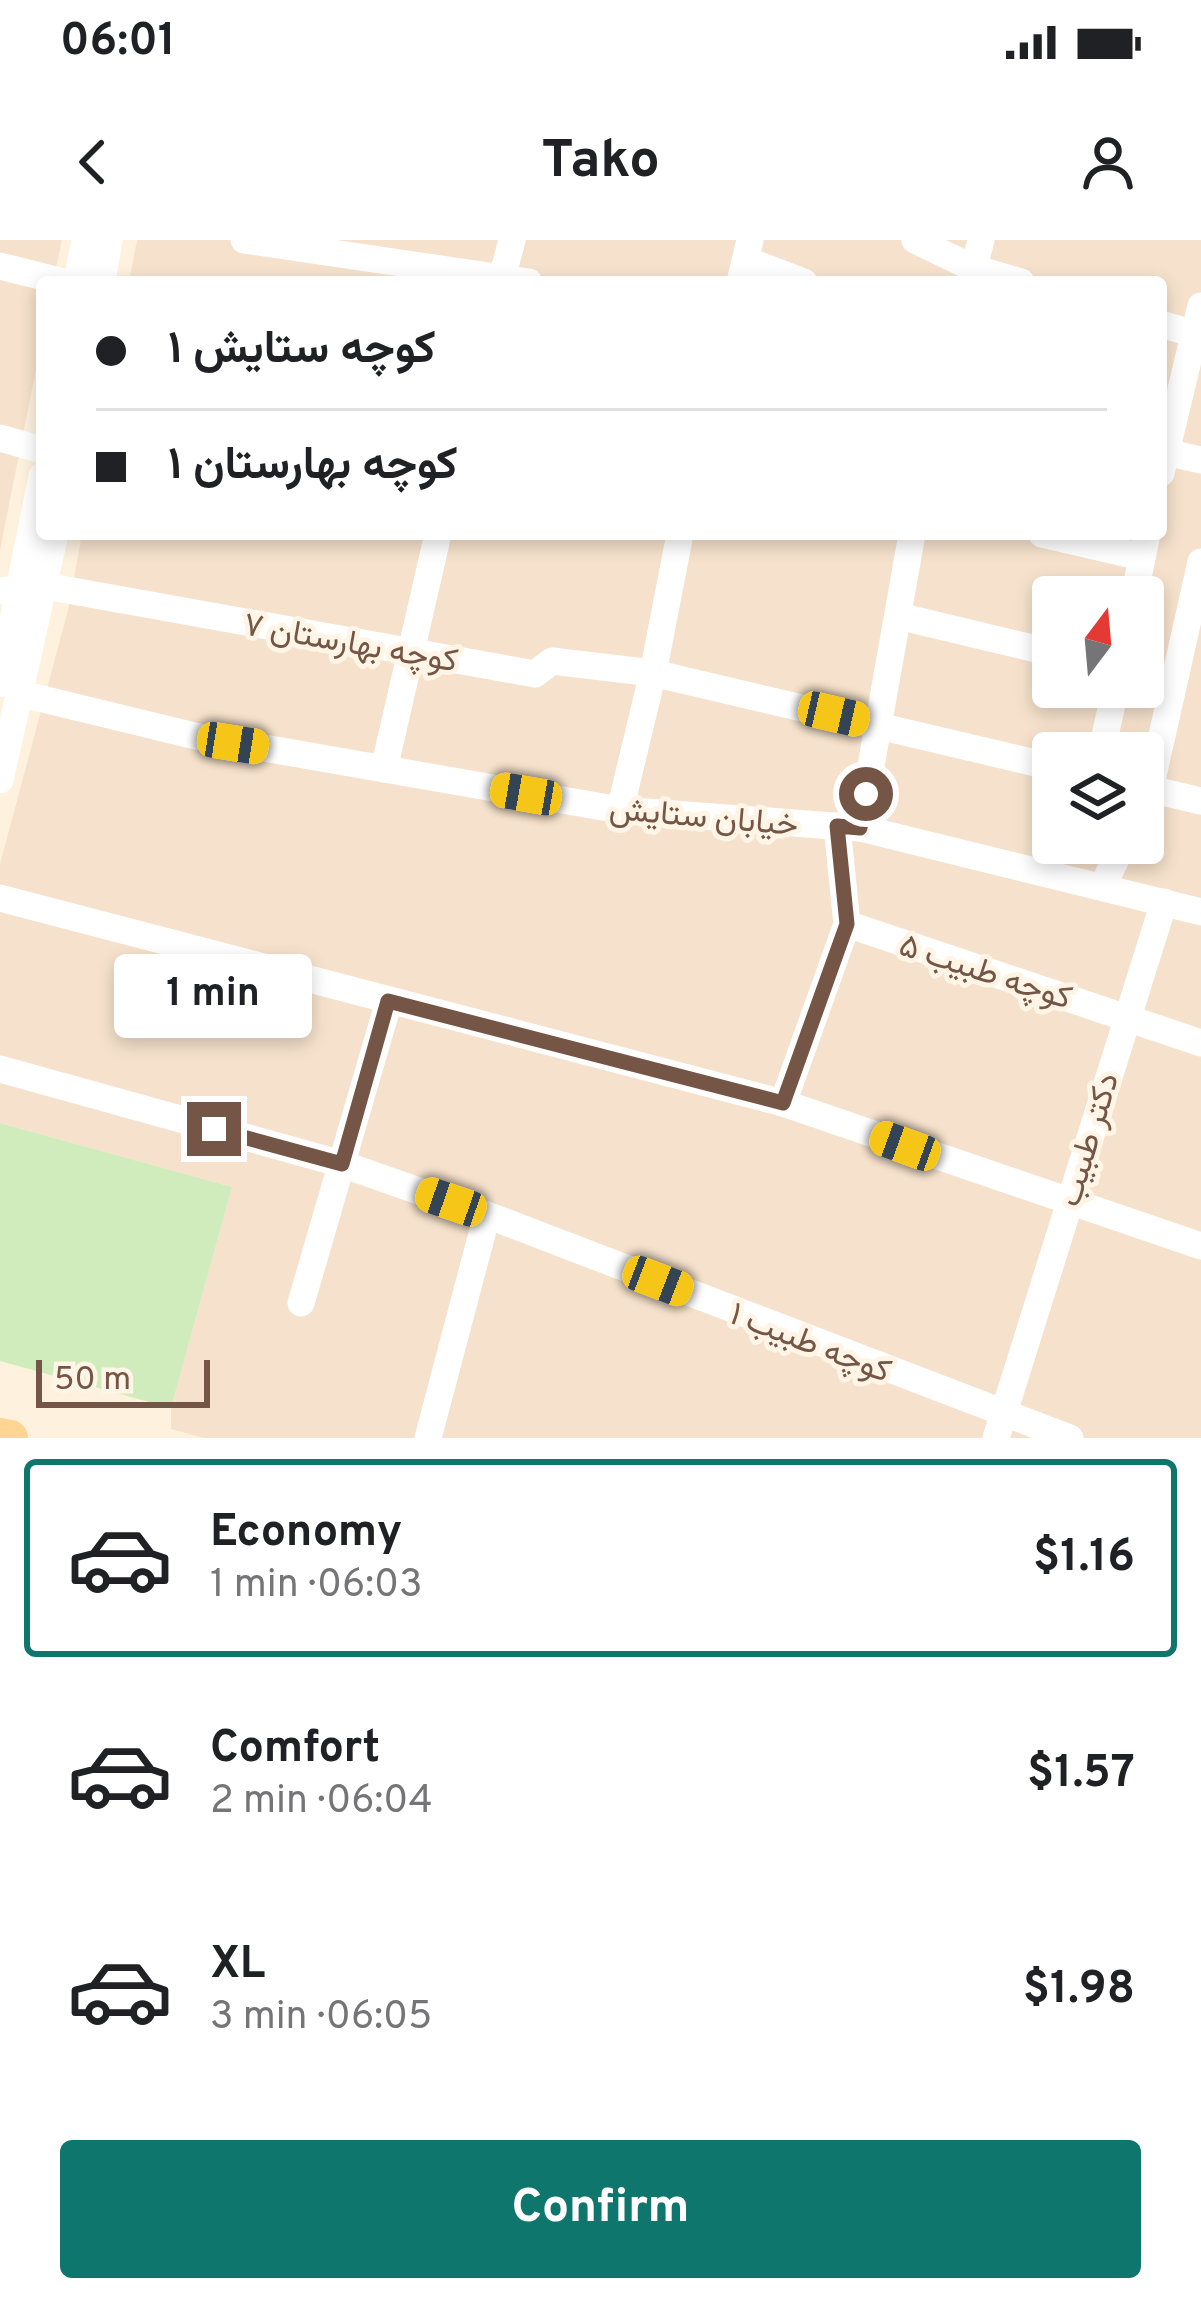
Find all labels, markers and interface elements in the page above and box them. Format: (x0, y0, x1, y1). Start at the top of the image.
text: 06:01 (60, 14, 176, 71)
text: Tako (541, 128, 660, 197)
icon: back (60, 129, 126, 195)
icon: person (1075, 129, 1141, 195)
text: کوچه ستایش ۱ (168, 322, 436, 379)
text: کوچه بهارستان ۱ (168, 438, 458, 495)
north arrow (1032, 576, 1164, 708)
map controls (1032, 576, 1164, 864)
street label: کوچه بهارستان ۷ (240, 605, 461, 684)
car (795, 688, 873, 740)
car (195, 720, 271, 766)
button: layers (1032, 732, 1164, 864)
route start (839, 767, 893, 821)
car (487, 770, 565, 818)
street label: خیابان ستایش (607, 790, 800, 848)
street label: کوچه طبیب ۵ (893, 926, 1076, 1021)
callout: 1 min (115, 955, 313, 1039)
text: 1 min (166, 971, 260, 1020)
street label: دکتر طبیب (1051, 1068, 1131, 1212)
route end (187, 1102, 241, 1156)
car (865, 1117, 945, 1175)
car (411, 1173, 491, 1231)
car (618, 1251, 698, 1311)
street label: کوچه طبیب ۱ (723, 1295, 896, 1395)
scale bar (36, 1354, 210, 1407)
text: 50 m (54, 1360, 131, 1402)
icon: car (66, 1504, 174, 1612)
text: Economy (210, 1505, 402, 1562)
text: $1.16 (1033, 1530, 1135, 1587)
text: 1 min · 06:03 (210, 1562, 423, 1611)
icon: car (66, 1720, 174, 1828)
text: Comfort (210, 1721, 380, 1778)
text: $1.57 (1027, 1746, 1135, 1803)
text: 2 min · 06:04 (210, 1778, 433, 1827)
icon: car (66, 1936, 174, 2044)
text: XL (210, 1937, 265, 1994)
text: $1.98 (1023, 1962, 1135, 2019)
text: 3 min · 06:05 (210, 1994, 432, 2043)
button: Confirm (60, 2140, 1141, 2278)

